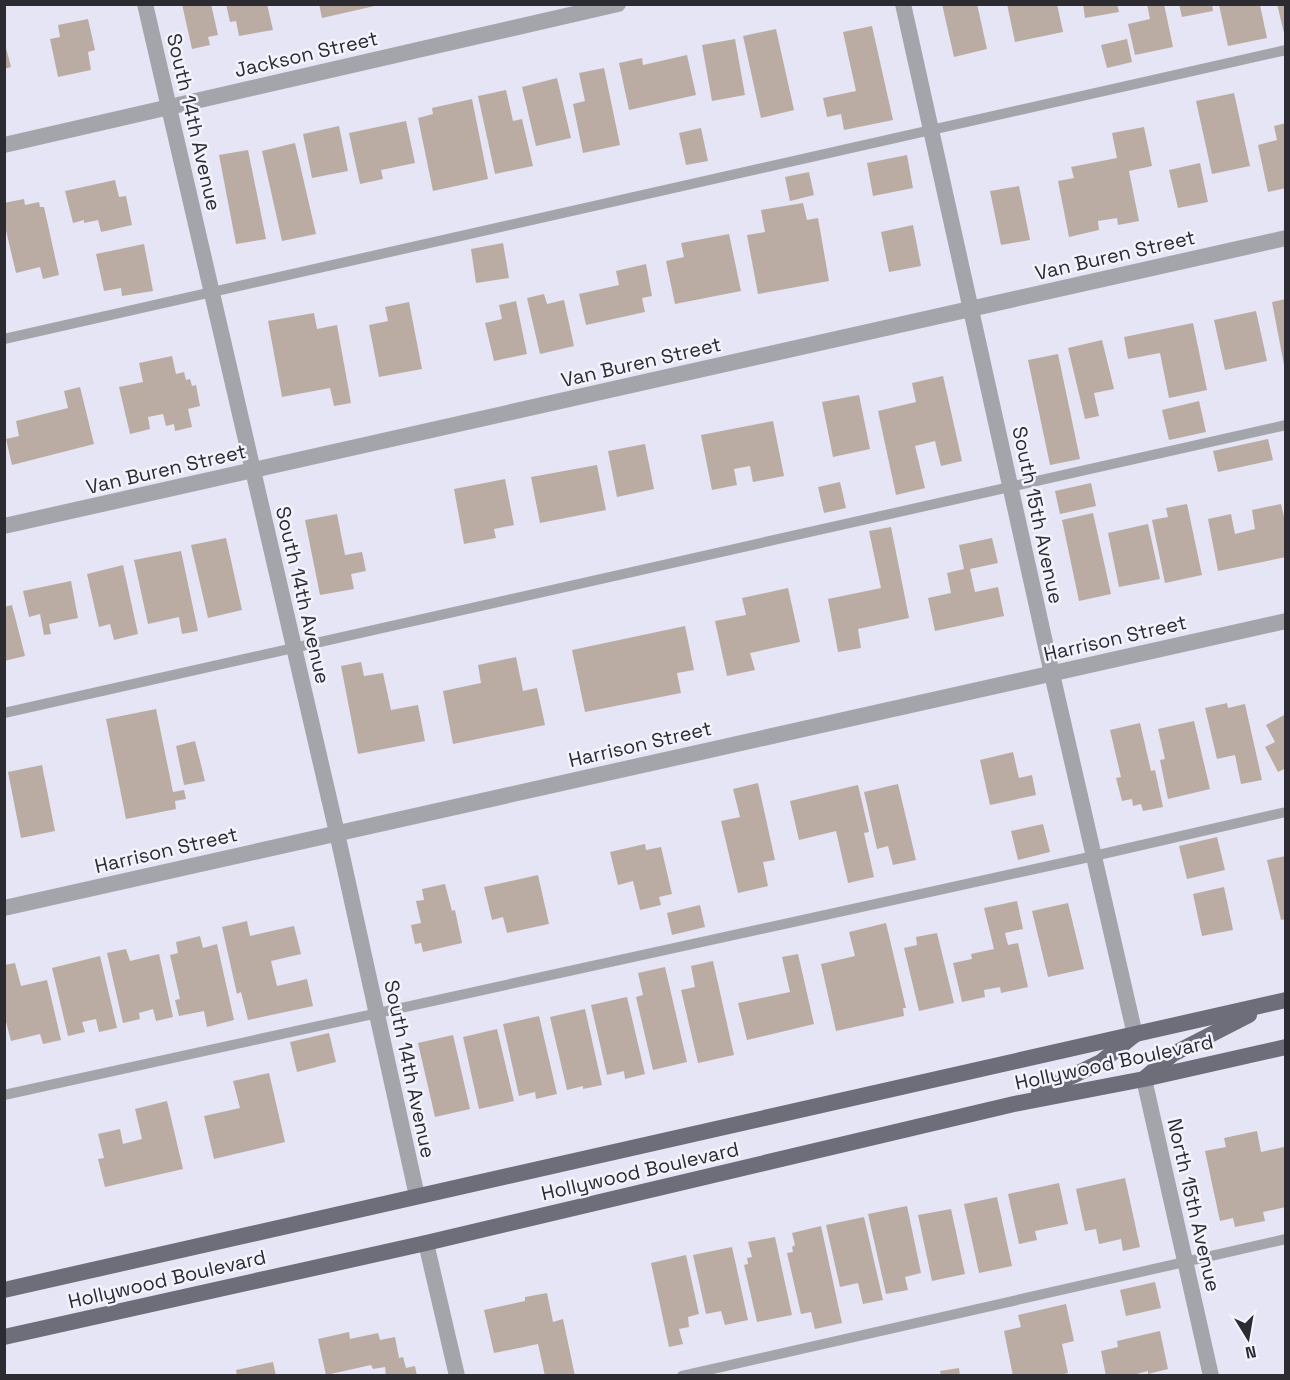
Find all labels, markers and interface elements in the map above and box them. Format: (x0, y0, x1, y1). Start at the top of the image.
street label: Jackson Street (232, 25, 380, 83)
street label: South 14th Avenue (161, 31, 227, 213)
street label: Van Buren Street (1032, 224, 1198, 286)
street label: Van Buren Street (558, 331, 724, 393)
street label: South 15th Avenue (1006, 424, 1070, 606)
street label: Van Buren Street (83, 438, 249, 500)
street label: South 14th Avenue (270, 504, 336, 686)
street label: Harrison Street (1041, 609, 1189, 667)
street label: Harrison Street (566, 715, 714, 773)
street label: Harrison Street (92, 821, 240, 879)
street label: South 14th Avenue (378, 978, 442, 1160)
street label: Hollywood Boulevard (1012, 1028, 1216, 1096)
street label: North 15th Avenue (1161, 1116, 1227, 1294)
street label: Hollywood Boulevard (539, 1136, 741, 1206)
street label: Hollywood Boulevard (66, 1244, 268, 1314)
north arrow (1218, 1308, 1278, 1368)
text: N (1243, 1341, 1258, 1364)

